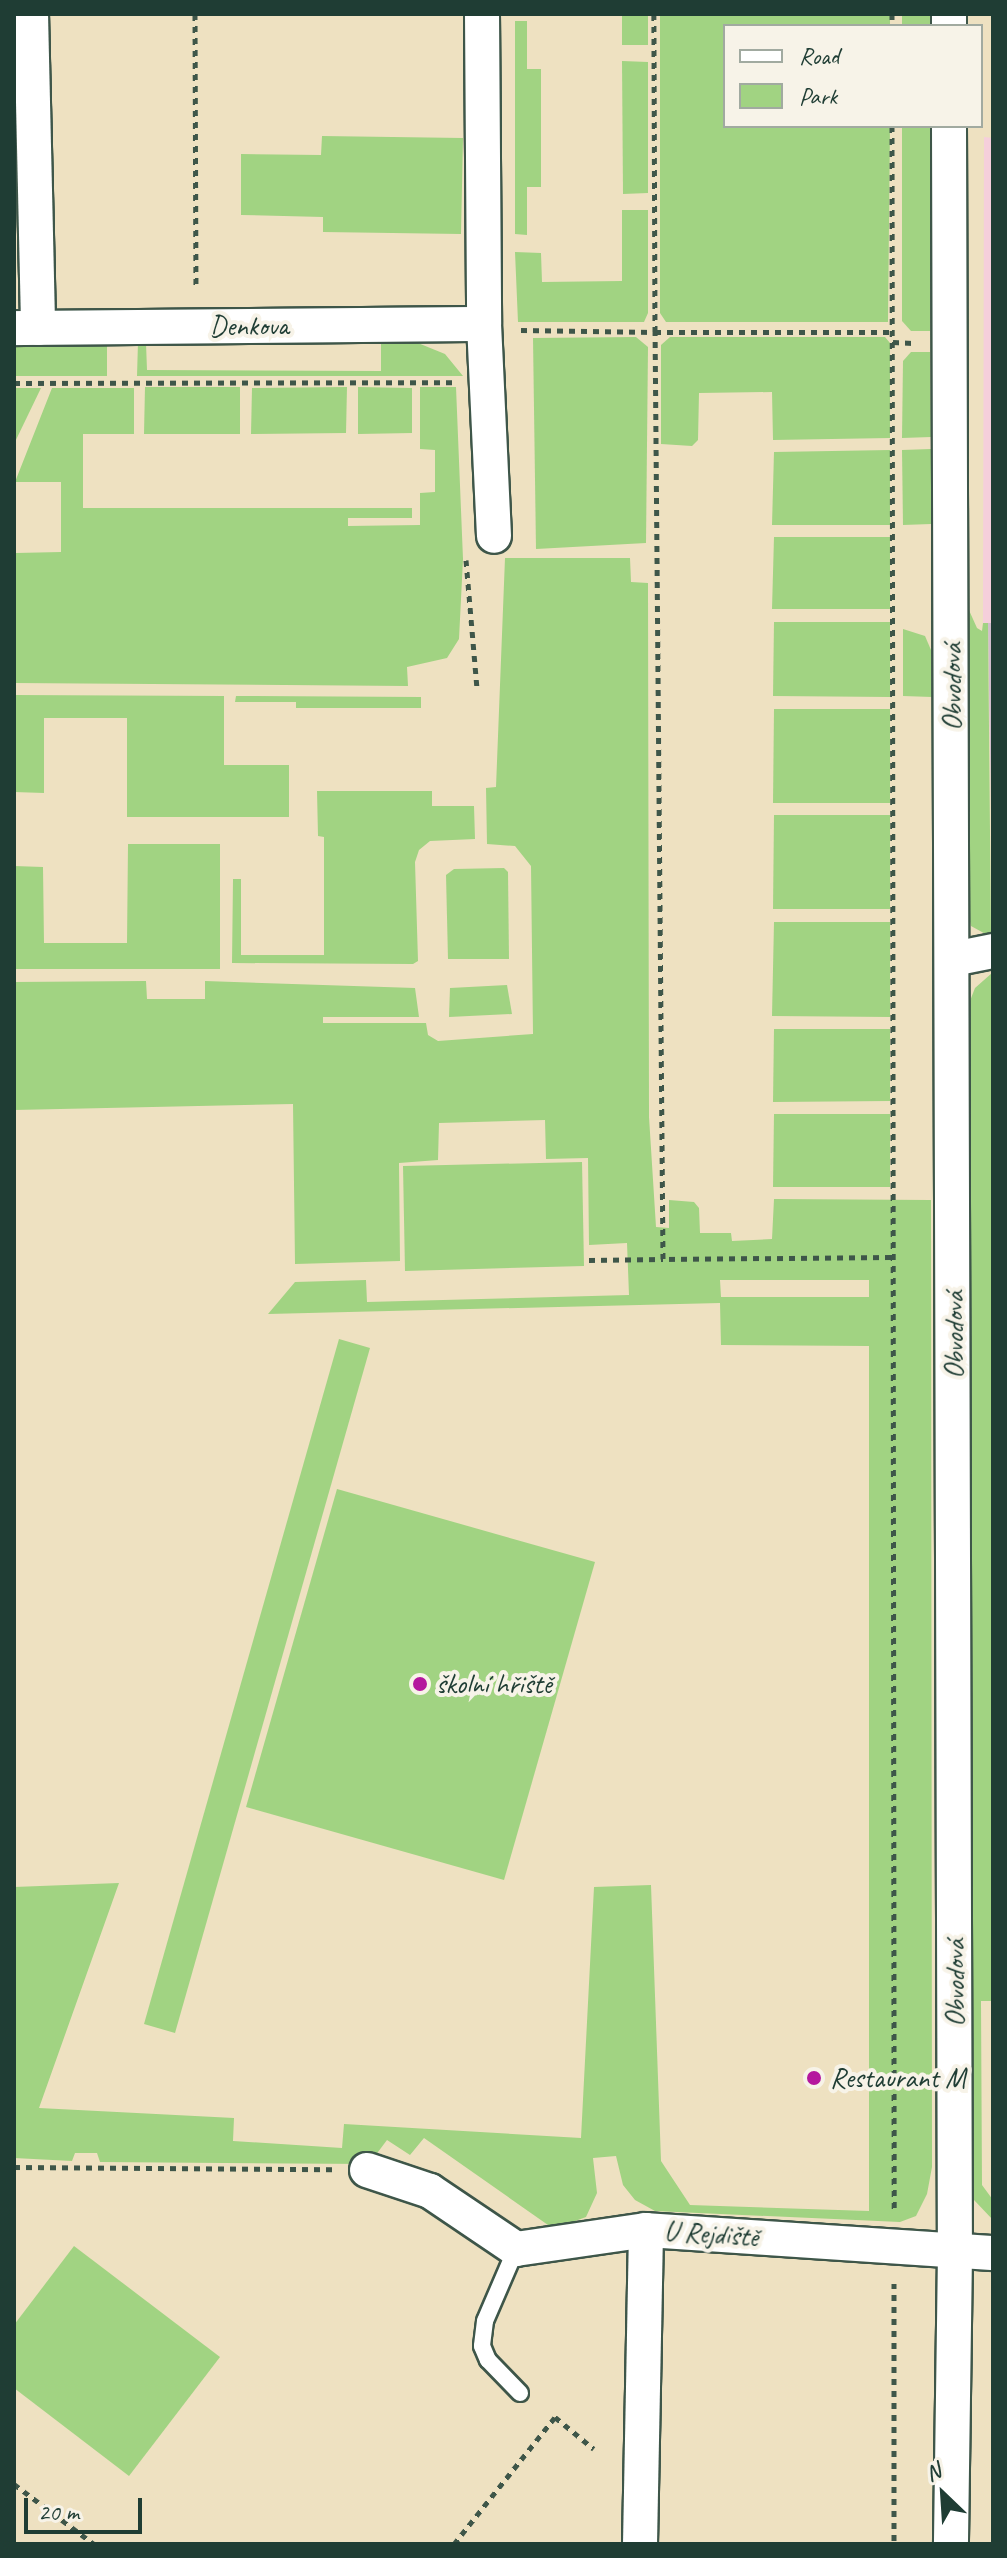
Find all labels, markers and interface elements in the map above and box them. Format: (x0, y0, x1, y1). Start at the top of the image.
legend (723, 24, 983, 128)
text: Road (799, 41, 839, 71)
text: Park (799, 81, 837, 111)
street label: Denkova (209, 309, 289, 343)
street label: Obvodová (935, 643, 969, 731)
street label: Obvodová (937, 1291, 971, 1379)
place label: školní hřiště (436, 1667, 551, 1701)
marker: školní hřiště (411, 1675, 429, 1693)
street label: Obvodová (938, 1939, 972, 2027)
place label: Restaurant M (830, 2061, 965, 2095)
marker: Restaurant M (805, 2069, 823, 2087)
street label: U Rejdiště (663, 2214, 759, 2254)
north arrow (903, 2454, 983, 2534)
text: N (921, 2457, 945, 2488)
scale bar (28, 2482, 146, 2532)
text: 20 m (38, 2497, 79, 2527)

